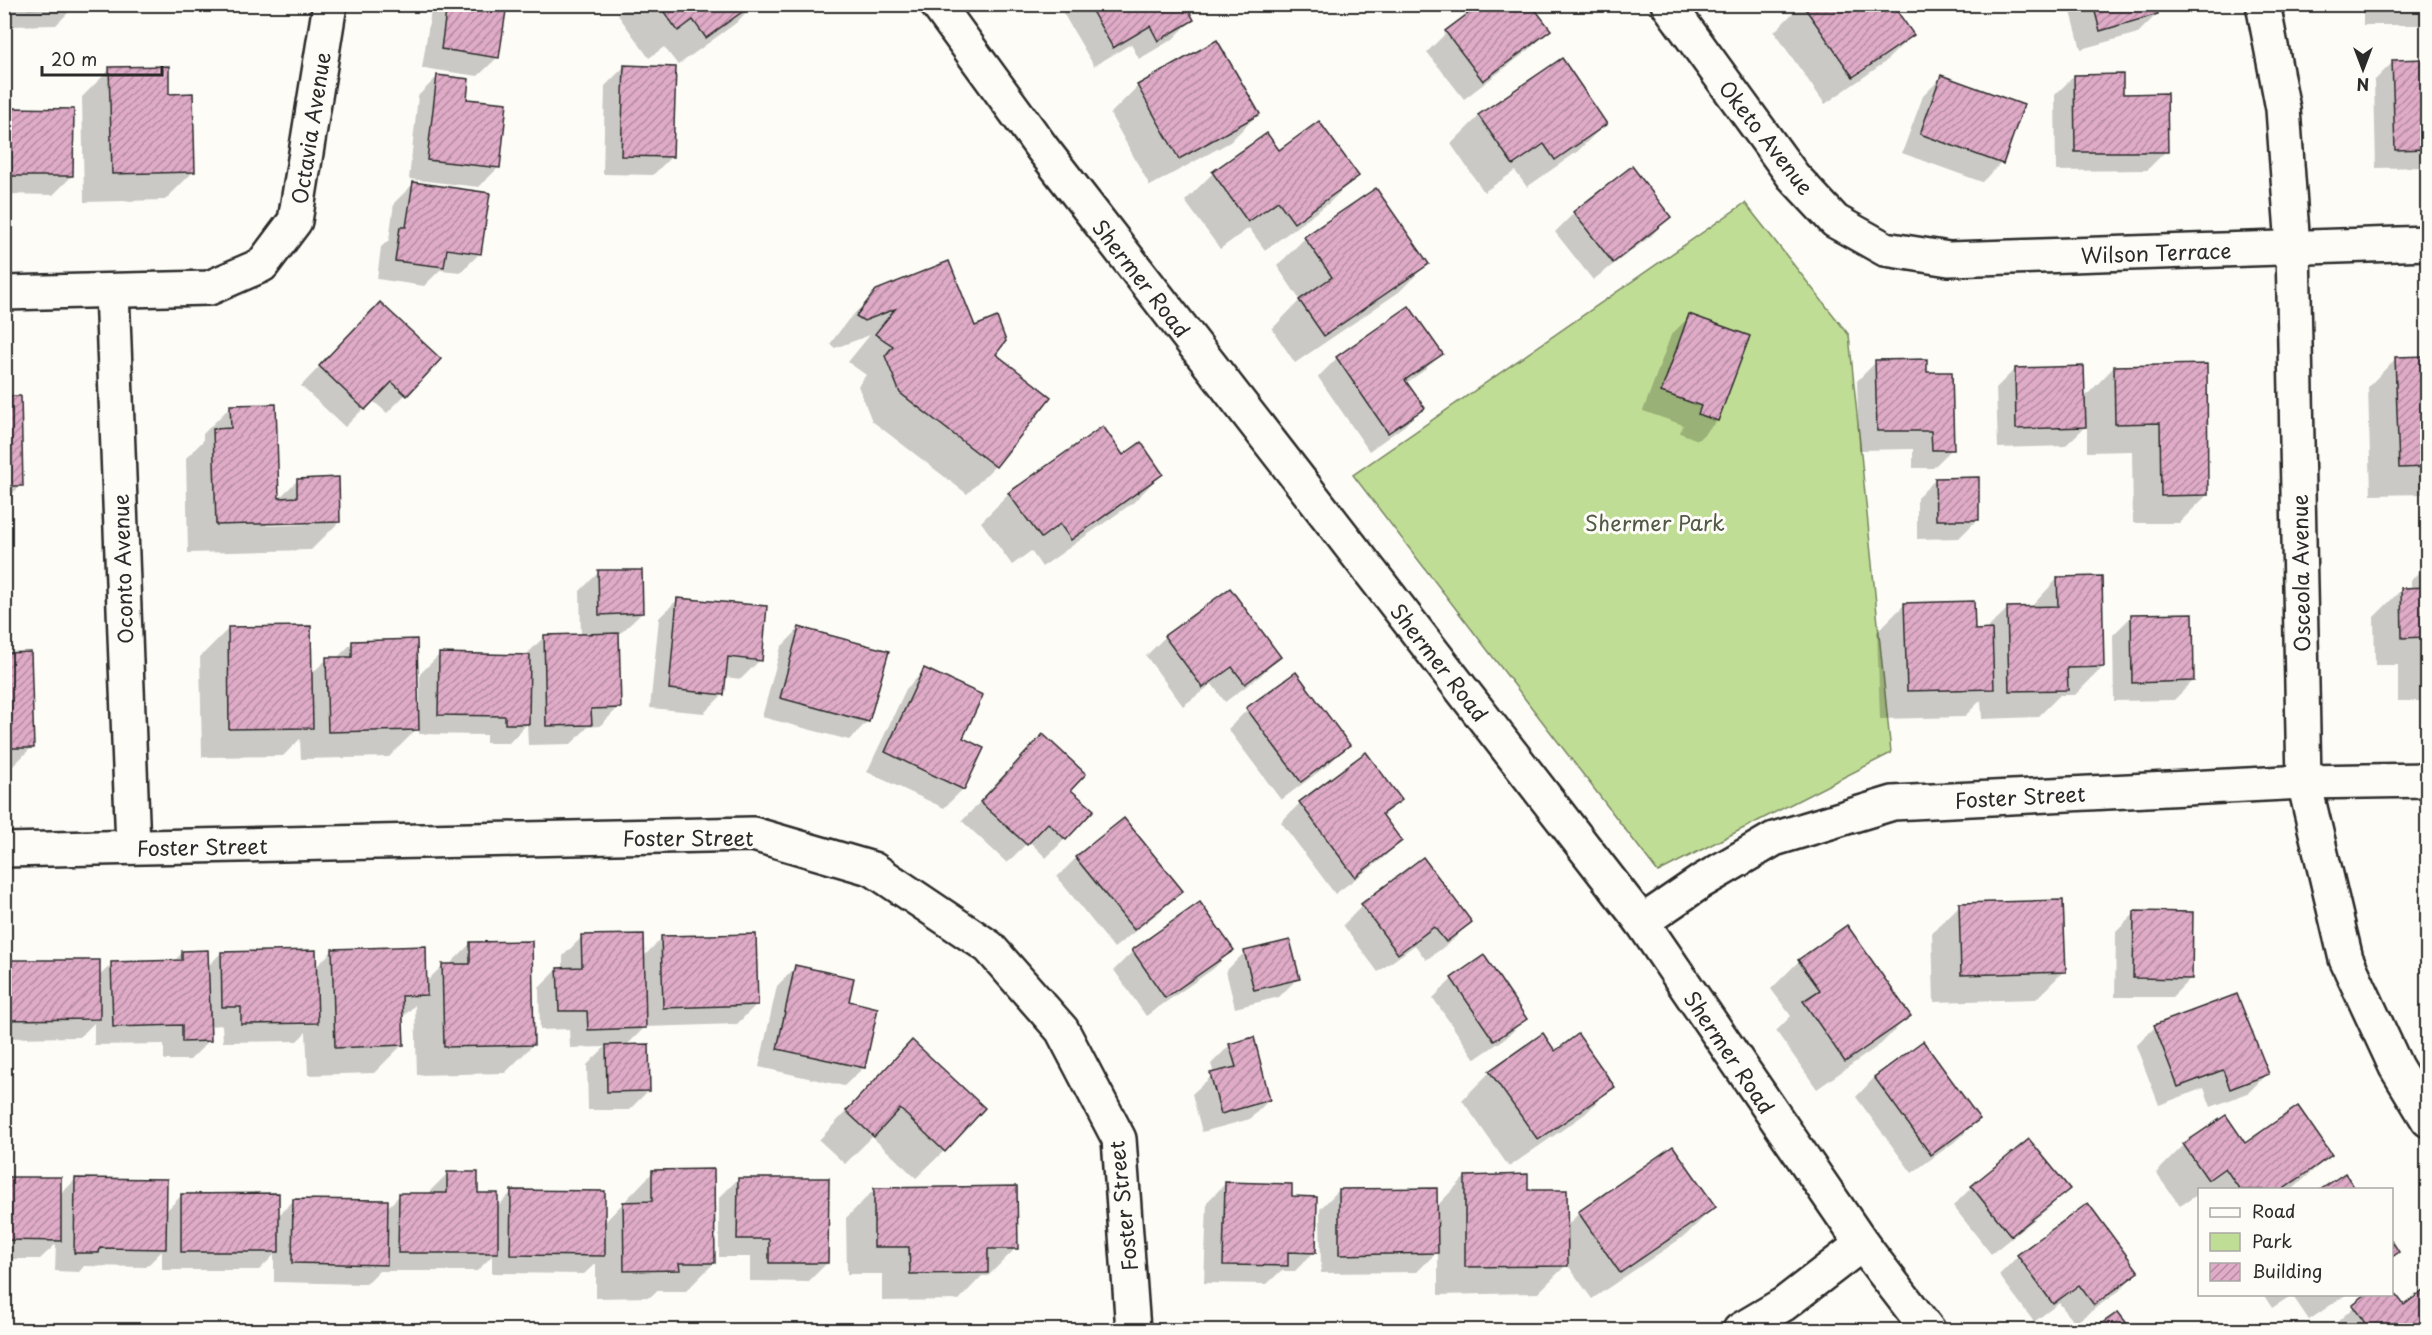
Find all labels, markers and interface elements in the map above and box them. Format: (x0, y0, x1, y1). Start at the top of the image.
scale bar (42, 39, 162, 77)
north arrow (2333, 39, 2393, 99)
text: 20 m (51, 45, 97, 72)
street label: Octavia Avenue (282, 50, 338, 206)
street label: Oketo Avenue (1712, 73, 1822, 201)
text: N (2357, 73, 2369, 97)
street label: Shermer Road (1086, 212, 1198, 344)
street label: Wilson Terrace (2080, 233, 2232, 271)
street label: Oconto Avenue (103, 493, 141, 645)
street label: Osceola Avenue (2283, 494, 2317, 652)
park label: Shermer Park (1585, 506, 1725, 538)
street label: Shermer Road (1384, 596, 1496, 728)
street label: Foster Street (1954, 777, 2086, 815)
street label: Foster Street (623, 821, 753, 853)
street label: Foster Street (136, 829, 268, 863)
street label: Shermer Road (1677, 984, 1783, 1120)
street label: Foster Street (1099, 1139, 1145, 1273)
legend (2198, 1188, 2393, 1296)
text: Road (2252, 1197, 2296, 1224)
text: Park (2252, 1227, 2292, 1254)
text: Building (2252, 1257, 2322, 1284)

